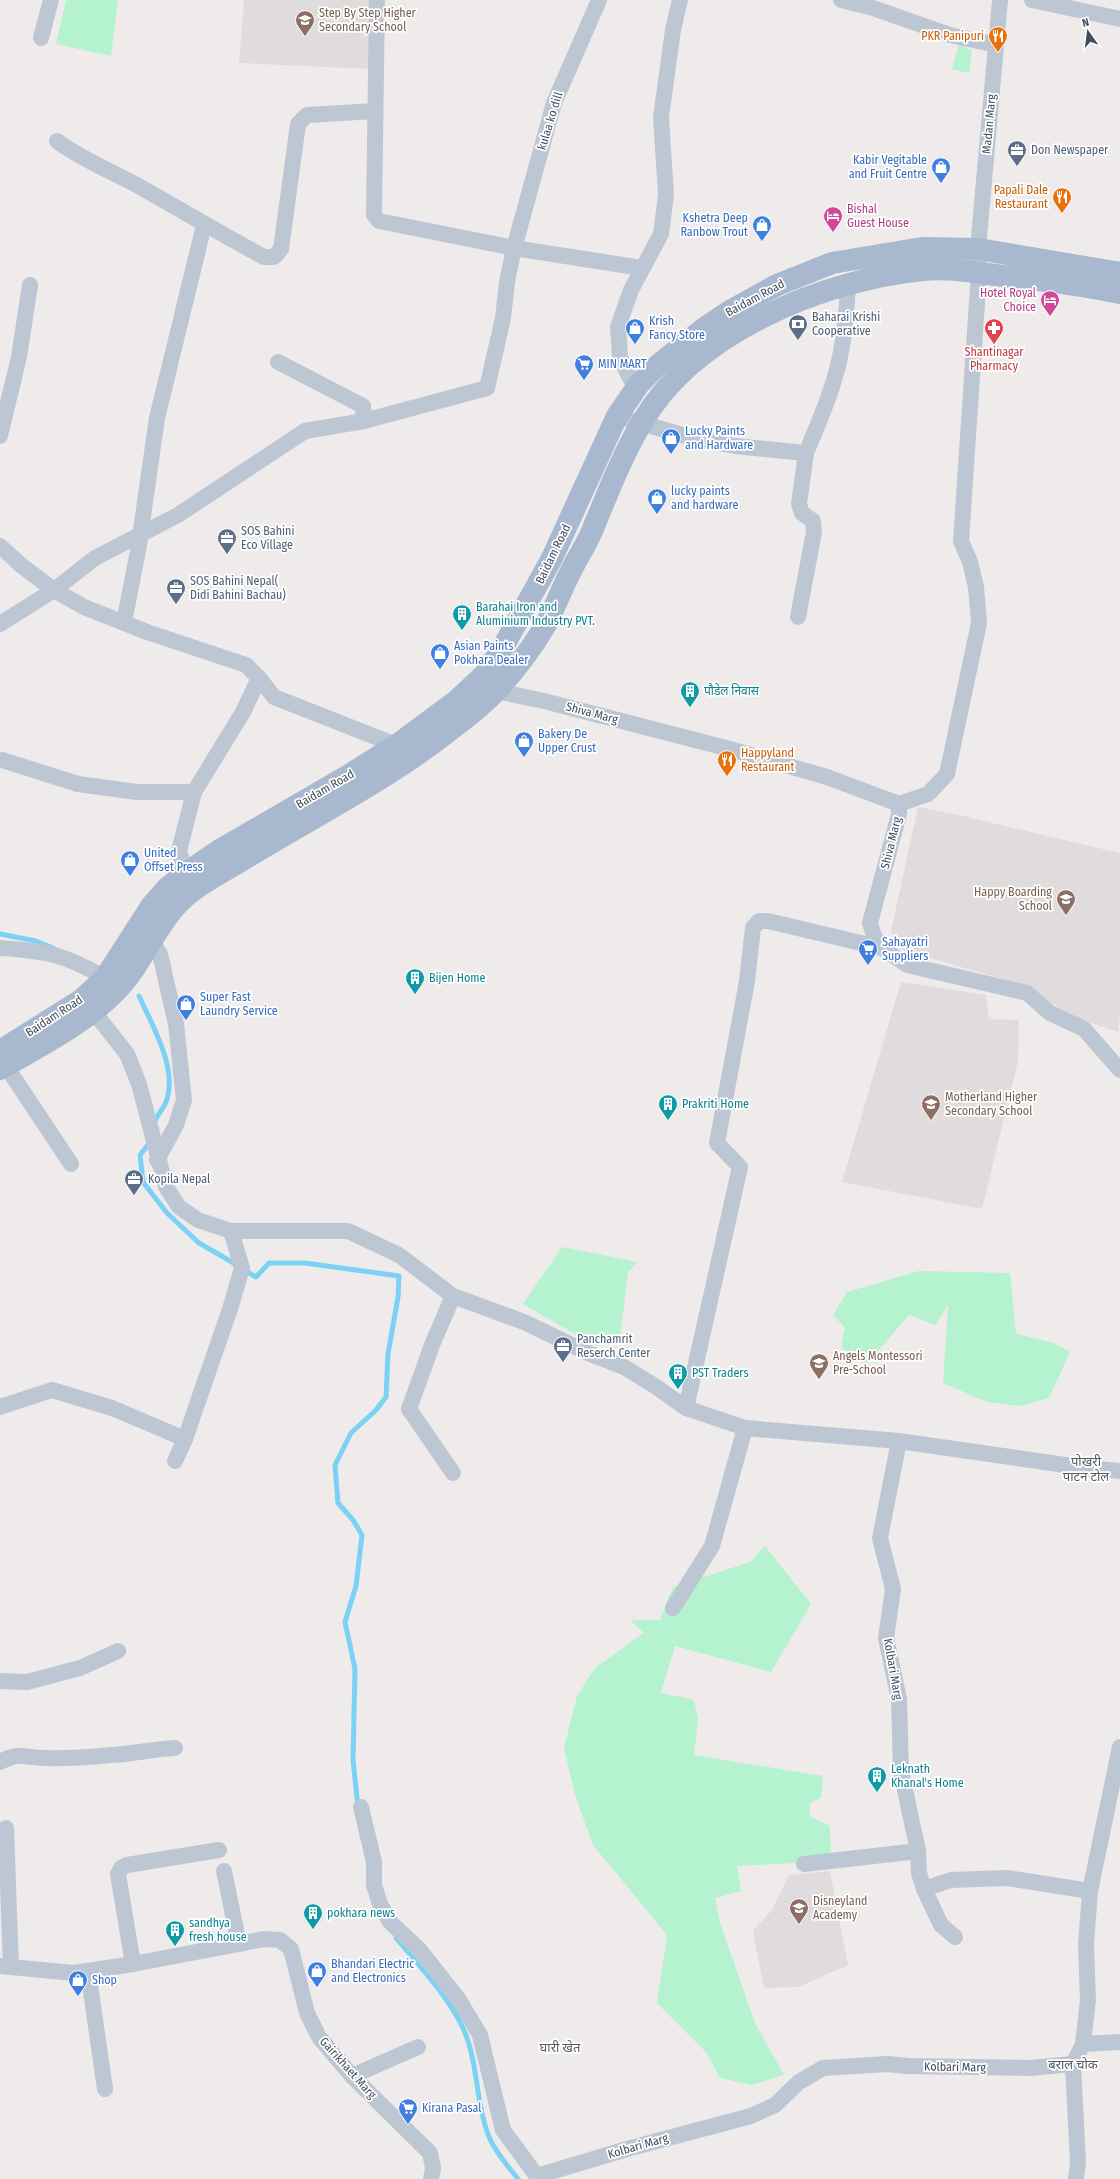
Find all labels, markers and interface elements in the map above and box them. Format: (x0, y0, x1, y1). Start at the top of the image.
place label: Step By Step Higher Secondary School (319, 6, 417, 34)
school or university icon: Step By Step Higher Secondary School (294, 9, 316, 37)
north arrow (1068, 12, 1108, 52)
text: N (1081, 16, 1090, 30)
restaurant icon: PKR Panipuri (987, 25, 1009, 53)
place label: PKR Panipuri (921, 29, 984, 43)
street label: kulaa ko dill (535, 90, 565, 152)
street label: Madan Marg (979, 93, 999, 154)
office icon: Don Newspaper (1006, 139, 1028, 167)
place label: Don Newspaper (1031, 143, 1109, 157)
place label: Kabir Vegitable and Fruit Centre (849, 153, 927, 181)
shop icon: Kabir Vegitable and Fruit Centre (930, 156, 952, 184)
place label: Papali Dale Restaurant (994, 183, 1048, 211)
restaurant icon: Papali Dale Restaurant (1051, 186, 1073, 214)
place label: Bishal Guest House (847, 202, 909, 230)
hotel icon: Bishal Guest House (822, 205, 844, 233)
place label: Kshetra Deep Ranbow Trout (680, 211, 748, 239)
shop icon: Kshetra Deep Ranbow Trout (751, 214, 773, 242)
street label: Baidam Road (723, 277, 787, 319)
place label: Hotel Royal Choice (980, 286, 1036, 314)
hotel icon: Hotel Royal Choice (1039, 289, 1061, 317)
place label: Baharai Krishi Cooperative (812, 310, 880, 338)
bank icon: Baharai Krishi Cooperative (787, 313, 809, 341)
place label: Krish Fancy Store (649, 314, 705, 342)
shop icon: Krish Fancy Store (624, 317, 646, 345)
pharmacy icon: Shantinagar Pharmacy (983, 317, 1005, 345)
place label: Shantinagar Pharmacy (965, 345, 1024, 373)
supermarket icon: MIN MART (573, 353, 595, 381)
place label: MIN MART (598, 357, 647, 371)
place label: Lucky Paints and Hardware (685, 424, 753, 452)
shop icon: Lucky Paints and Hardware (660, 427, 682, 455)
place label: lucky paints and hardware (671, 484, 738, 512)
shop icon: lucky paints and hardware (646, 487, 668, 515)
street label: Baidam Road (533, 522, 573, 586)
place label: SOS Bahini Eco Village (241, 524, 294, 552)
office icon: SOS Bahini Eco Village (216, 527, 238, 555)
place label: SOS Bahini Nepal( Didi Bahini Bachau) (190, 574, 286, 602)
office icon: SOS Bahini Nepal( Didi Bahini Bachau) (165, 577, 187, 605)
place label: Barahai Iron and Aluminium Industry PVT. (476, 600, 595, 628)
building icon: Barahai Iron and Aluminium Industry PVT. (451, 603, 473, 631)
place label: Asian Paints Pokhara Dealer (454, 639, 529, 667)
shop icon: Asian Paints Pokhara Dealer (429, 642, 451, 670)
building icon: पौडेल निवास (679, 680, 701, 708)
place label: पौडेल निवास (704, 683, 760, 698)
street label: Shiva Marg (564, 699, 620, 727)
place label: Bakery De Upper Crust (538, 727, 596, 755)
shop icon: Bakery De Upper Crust (513, 730, 535, 758)
place label: Happyland Restaurant (741, 746, 794, 774)
restaurant icon: Happyland Restaurant (716, 749, 738, 777)
street label: Baidam Road (293, 767, 357, 811)
street label: Shiva Marg (878, 815, 904, 871)
place label: United Offset Press (144, 846, 203, 874)
shop icon: United Offset Press (119, 849, 141, 877)
place label: Happy Boarding School (974, 885, 1052, 913)
school or university icon: Happy Boarding School (1055, 888, 1077, 916)
place label: Sahayatri Suppliers (882, 935, 928, 963)
supermarket icon: Sahayatri Suppliers (857, 938, 879, 966)
building icon: Bijen Home (404, 967, 426, 995)
place label: Bijen Home (429, 971, 485, 985)
place label: Super Fast Laundry Service (200, 990, 278, 1018)
street label: Baidam Road (23, 993, 85, 1039)
shop icon: Super Fast Laundry Service (175, 993, 197, 1021)
place label: Motherland Higher Secondary School (945, 1090, 1038, 1118)
building icon: Prakriti Home (657, 1093, 679, 1121)
school or university icon: Motherland Higher Secondary School (920, 1093, 942, 1121)
place label: Prakriti Home (682, 1097, 749, 1111)
office icon: Kopila Nepal (123, 1168, 145, 1196)
place label: Kopila Nepal (148, 1172, 210, 1186)
place label: Panchamrit Reserch Center (577, 1332, 651, 1360)
office icon: Panchamrit Reserch Center (552, 1335, 574, 1363)
place label: Angels Montessori Pre-School (833, 1349, 923, 1377)
school or university icon: Angels Montessori Pre-School (808, 1352, 830, 1380)
building icon: PST Traders (667, 1362, 689, 1390)
place label: PST Traders (692, 1366, 749, 1380)
district label: पोखरी पाटन टोल (1063, 1454, 1109, 1484)
street label: Kolbari Marg (881, 1637, 905, 1701)
place label: Leknath Khanal's Home (891, 1762, 964, 1790)
building icon: Leknath Khanal's Home (866, 1765, 888, 1793)
place label: Disneyland Academy (813, 1894, 867, 1922)
school or university icon: Disneyland Academy (788, 1897, 810, 1925)
building icon: pokhara news (302, 1902, 324, 1930)
place label: pokhara news (327, 1906, 395, 1920)
place label: sandhya fresh house (189, 1916, 247, 1944)
building icon: sandhya fresh house (164, 1919, 186, 1947)
place label: Bhandari Electric and Electronics (331, 1957, 414, 1985)
shop icon: Bhandari Electric and Electronics (306, 1960, 328, 1988)
shop icon: Shop (67, 1969, 89, 1997)
place label: Shop (92, 1973, 117, 1987)
street label: Gairikhaet Marg (317, 2035, 379, 2102)
district label: घारी खेत (540, 2040, 581, 2055)
district label: बराल चोक (1048, 2057, 1099, 2072)
street label: Kolbari Marg (924, 2059, 986, 2075)
supermarket icon: Kirana Pasal (397, 2097, 419, 2125)
place label: Kirana Pasal (422, 2101, 482, 2115)
street label: Kolbari Marg (606, 2131, 670, 2161)

